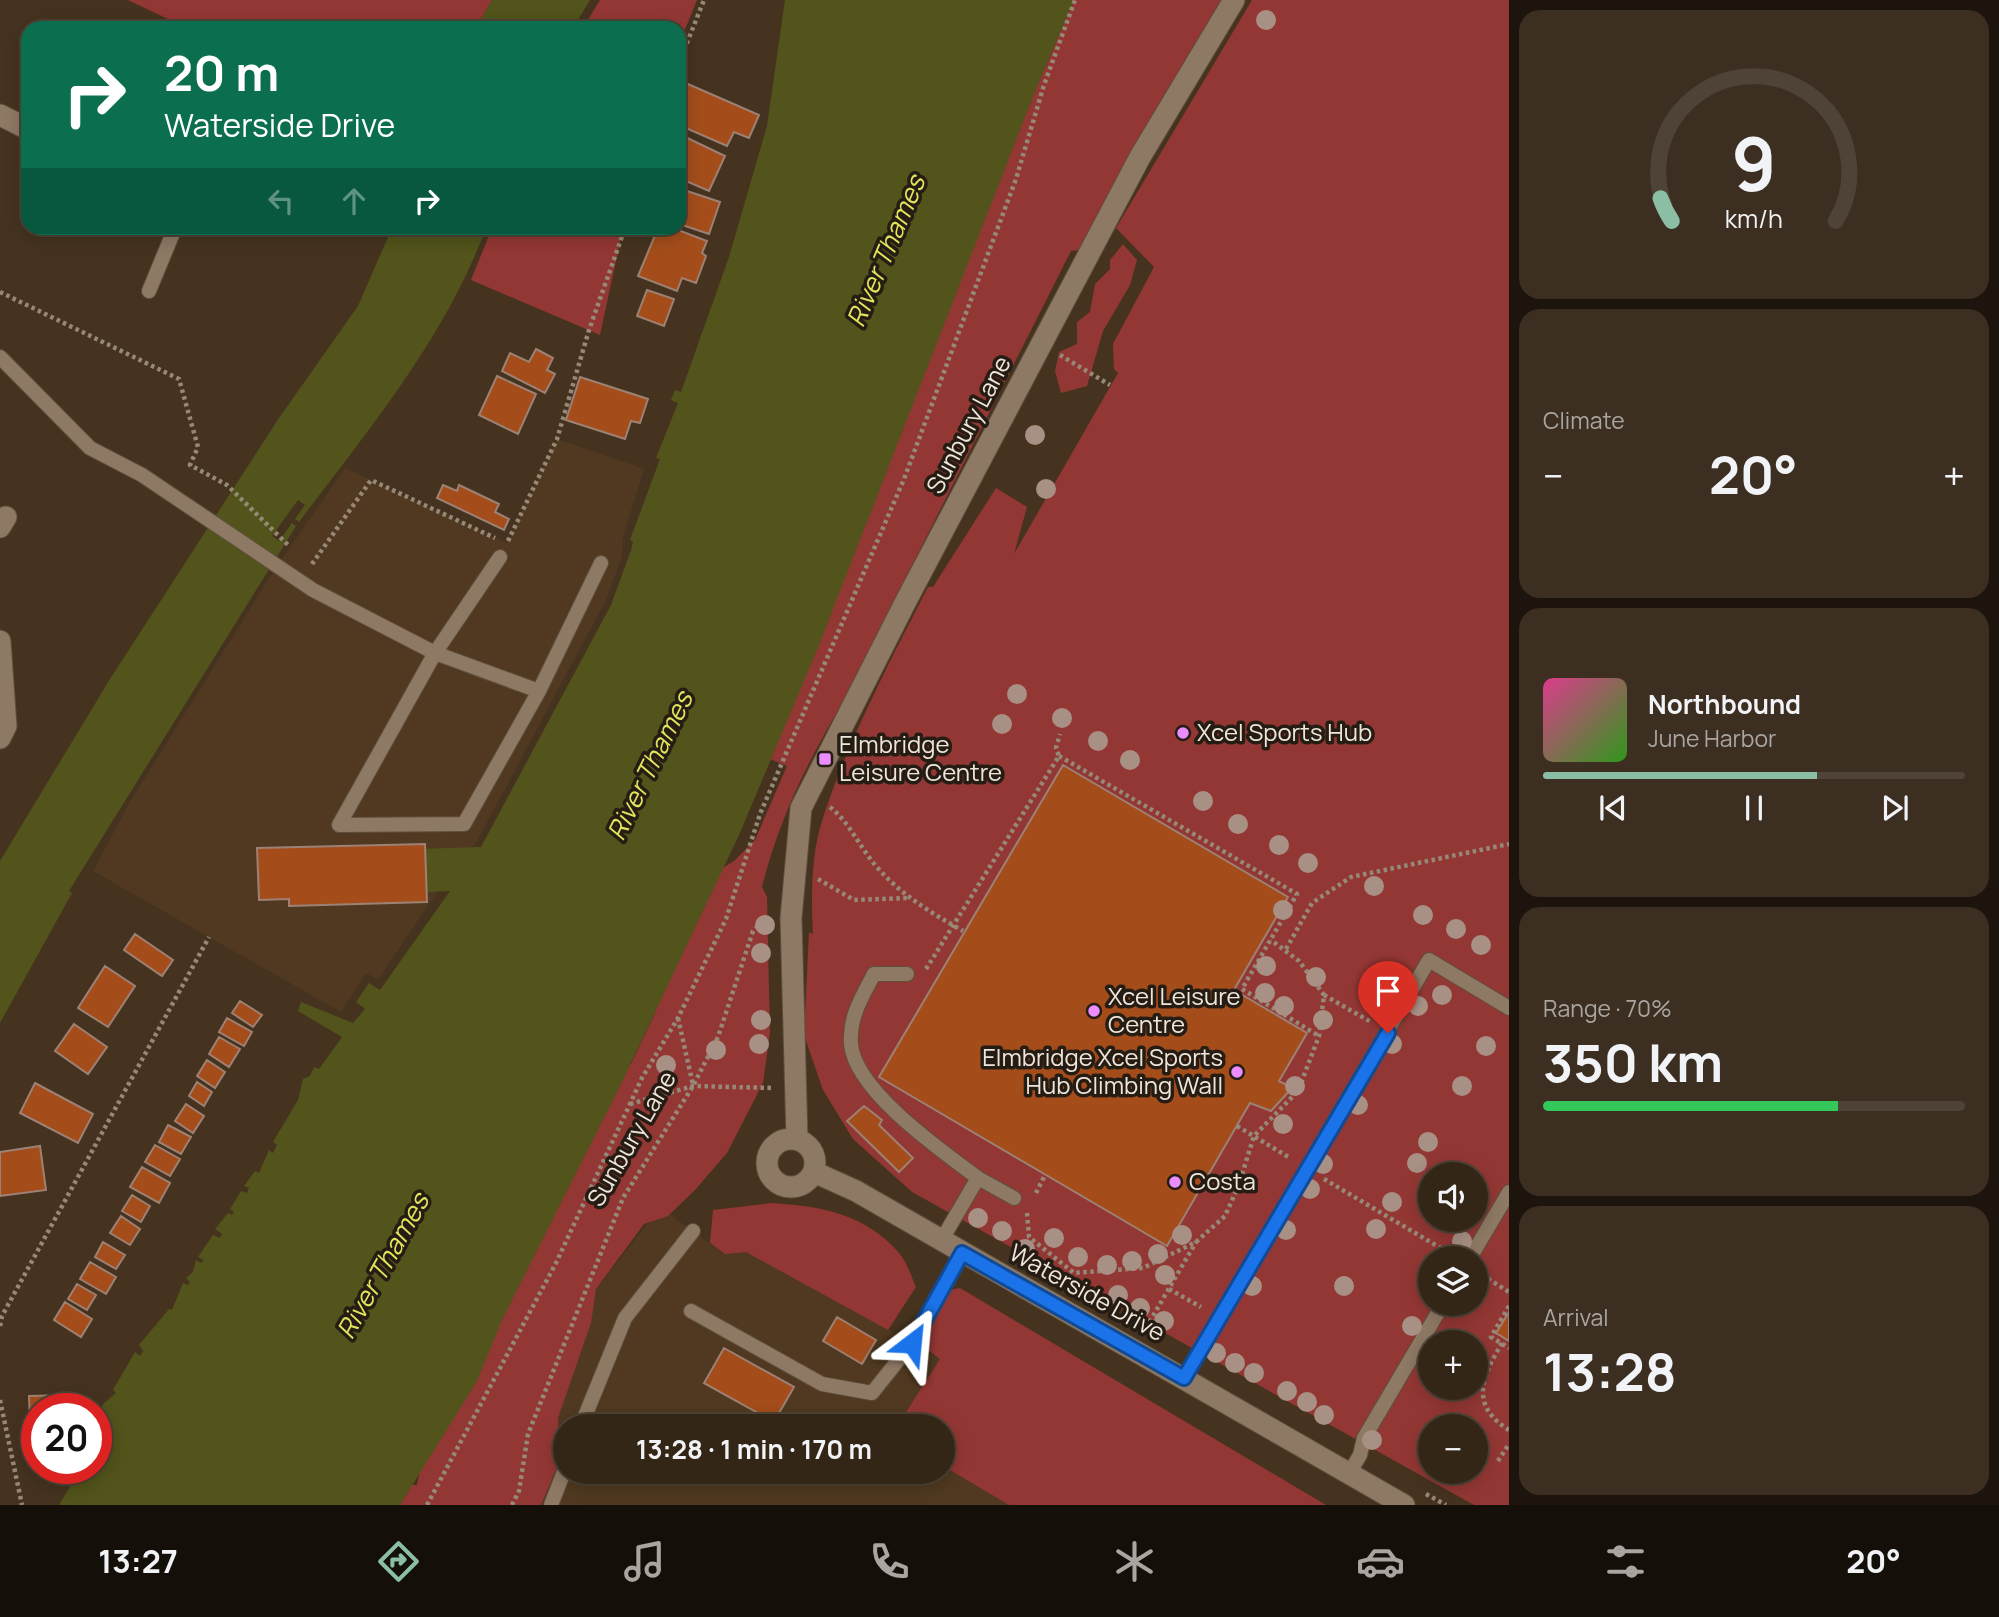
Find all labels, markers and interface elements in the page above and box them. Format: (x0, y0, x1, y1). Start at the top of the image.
text: 20 m (164, 39, 279, 106)
icon: right (49, 49, 140, 140)
text: Waterside Drive (164, 103, 395, 147)
text: 9 (1731, 113, 1777, 213)
water label: River Thames (837, 167, 934, 332)
icon: left (262, 182, 300, 220)
icon: ahead (335, 182, 373, 220)
icon: right (408, 182, 446, 220)
text: km/h (1725, 200, 1783, 235)
street label: Sunbury Lane (918, 350, 1018, 499)
text: Climate (1543, 404, 1625, 436)
text: 20° (1709, 439, 1798, 510)
text: − (1543, 449, 1564, 501)
text: + (1943, 449, 1965, 501)
water label: River Thames (598, 683, 702, 846)
text: Northbound (1648, 686, 1801, 722)
place label: Xcel Sports Hub (1197, 715, 1372, 748)
text: June Harbor (1648, 722, 1776, 754)
marker: Xcel Sports Hub (1175, 725, 1191, 741)
place label: Elmbridge Leisure Centre (839, 727, 1002, 788)
marker: Elmbridge Leisure Centre (817, 751, 833, 767)
icon: previous (1594, 789, 1632, 827)
icon: pause (1735, 789, 1773, 827)
icon: next (1876, 789, 1914, 827)
pin (1358, 961, 1418, 1033)
icon: arrive (1369, 972, 1407, 1010)
place label: Xcel Leisure Centre (1108, 979, 1241, 1040)
text: Range · 70% (1543, 992, 1672, 1024)
marker: Xcel Leisure Centre (1086, 1003, 1102, 1019)
text: 350 km (1543, 1027, 1723, 1098)
place label: Elmbridge Xcel Sports Hub Climbing Wall (982, 1040, 1223, 1101)
street label: Sunbury Lane (579, 1064, 683, 1212)
marker: Elmbridge Xcel Sports Hub Climbing Wall (1229, 1064, 1245, 1080)
map controls (1418, 1162, 1488, 1484)
button: sound (1418, 1162, 1488, 1232)
place label: Costa (1189, 1164, 1256, 1197)
marker: Costa (1167, 1174, 1183, 1190)
water label: River Thames (327, 1184, 438, 1345)
street label: Waterside Drive (1004, 1235, 1172, 1348)
button: layers (1418, 1246, 1488, 1316)
text: Arrival (1543, 1301, 1609, 1333)
position arrow (875, 1306, 949, 1380)
button: + (1418, 1330, 1488, 1400)
text: 13:28 (1543, 1336, 1677, 1407)
speed limit sign: 20 (21, 1393, 112, 1484)
button: − (1418, 1414, 1488, 1484)
text: 13:28 · 1 min · 170 m (636, 1431, 872, 1467)
icon: directions (374, 1537, 423, 1586)
icon: music (620, 1537, 669, 1586)
icon: phone (865, 1537, 914, 1586)
icon: climate (1110, 1537, 1159, 1586)
icon: car (1356, 1537, 1405, 1586)
icon: filters (1601, 1537, 1650, 1586)
text: 13:27 (98, 1539, 178, 1583)
text: 20° (1846, 1539, 1901, 1583)

